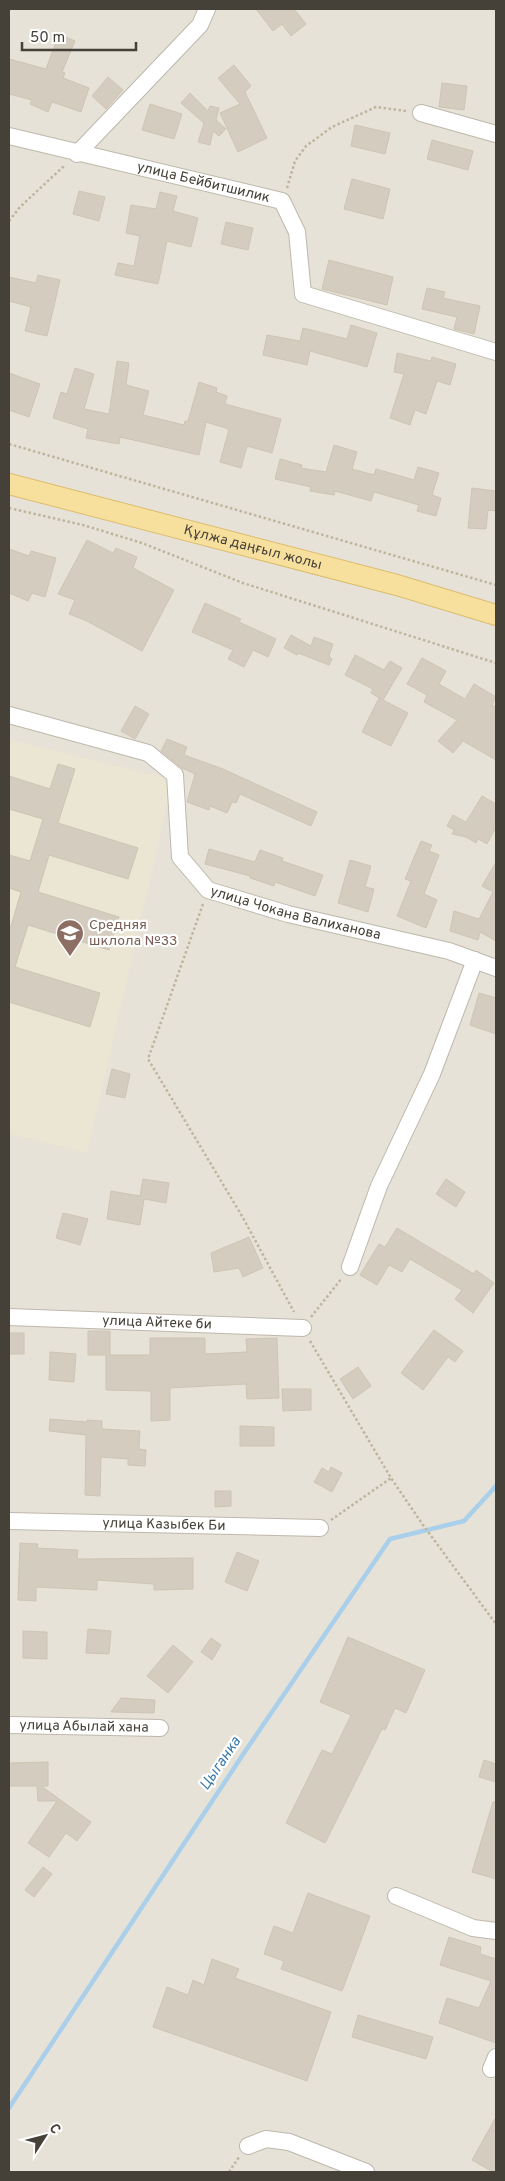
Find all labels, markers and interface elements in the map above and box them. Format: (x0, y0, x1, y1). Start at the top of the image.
scale bar (22, 20, 136, 52)
text: 50 m (30, 29, 65, 48)
street label: улица Бейбитшилик (135, 158, 272, 206)
street label: Құлжа даңғыл жолы (182, 521, 324, 574)
street label: улица Чокана Валиханова (208, 883, 382, 944)
place label: Средняя шклола №33 (89, 917, 178, 950)
school or university icon: Средняя шклола №33 (55, 918, 85, 957)
street label: улица Айтеке би (102, 1312, 212, 1333)
street label: улица Казыбек Би (102, 1515, 226, 1534)
street label: улица Абылай хана (19, 1717, 149, 1736)
water label: Цыганка (196, 1733, 246, 1794)
north arrow (20, 2111, 70, 2161)
text: С (45, 2121, 64, 2138)

